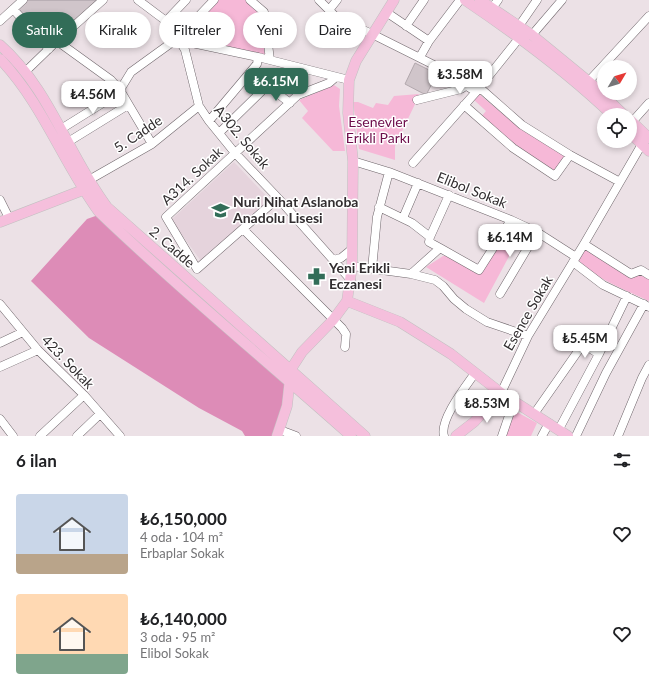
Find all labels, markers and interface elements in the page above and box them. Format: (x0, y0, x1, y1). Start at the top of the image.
chip: Satılık (12, 12, 77, 48)
chip: Kiralık (85, 12, 151, 48)
chip: Filtreler (159, 12, 235, 48)
chip: Yeni (243, 12, 297, 48)
chip: Daire (305, 12, 366, 48)
north arrow (597, 60, 637, 100)
map controls (597, 60, 637, 148)
pin: ₺3.58M (427, 61, 493, 95)
text: ₺3.58M (437, 66, 483, 82)
pin: ₺6.15M (243, 68, 309, 102)
text: ₺6.15M (253, 73, 299, 89)
pin: ₺4.56M (60, 81, 126, 115)
text: ₺4.56M (70, 86, 116, 102)
street label: A302. Sokak (211, 102, 274, 172)
button: locate (597, 108, 637, 148)
street label: 5. Cadde (110, 111, 165, 156)
park label: Esenevler Erikli Parkı (346, 113, 410, 146)
street label: A314. Sokak (158, 142, 226, 208)
street label: Elibol Sokak (435, 168, 511, 212)
place label: Nuri Nihat Aslanoba Anadolu Lisesi (232, 193, 358, 226)
school or university icon: Nuri Nihat Aslanoba Anadolu Lisesi (210, 200, 230, 220)
street label: 2. Cadde (146, 222, 198, 271)
pin: ₺6.14M (477, 224, 543, 258)
text: ₺6.14M (487, 229, 533, 245)
place label: Yeni Erikli Eczanesi (328, 259, 390, 292)
pharmacy icon: Yeni Erikli Eczanesi (306, 266, 326, 286)
street label: Esence Sokak (499, 272, 556, 353)
pin: ₺5.45M (552, 325, 618, 359)
text: ₺5.45M (562, 330, 608, 346)
street label: 423. Sokak (39, 331, 99, 393)
pin: ₺8.53M (454, 390, 520, 424)
text: ₺8.53M (464, 395, 510, 411)
icon: filters (611, 449, 633, 471)
text: 6 ilan (16, 450, 57, 471)
text: ₺6,150,000 (140, 508, 227, 529)
icon: home (48, 510, 96, 558)
icon: heart (611, 523, 633, 545)
text: 4 oda · 104 m² (140, 529, 223, 545)
text: Erbaplar Sokak (140, 545, 224, 561)
text: ₺6,140,000 (140, 608, 227, 629)
icon: home (48, 610, 96, 658)
icon: heart (611, 623, 633, 645)
text: 3 oda · 95 m² (140, 629, 215, 645)
text: Elibol Sokak (140, 645, 209, 661)

